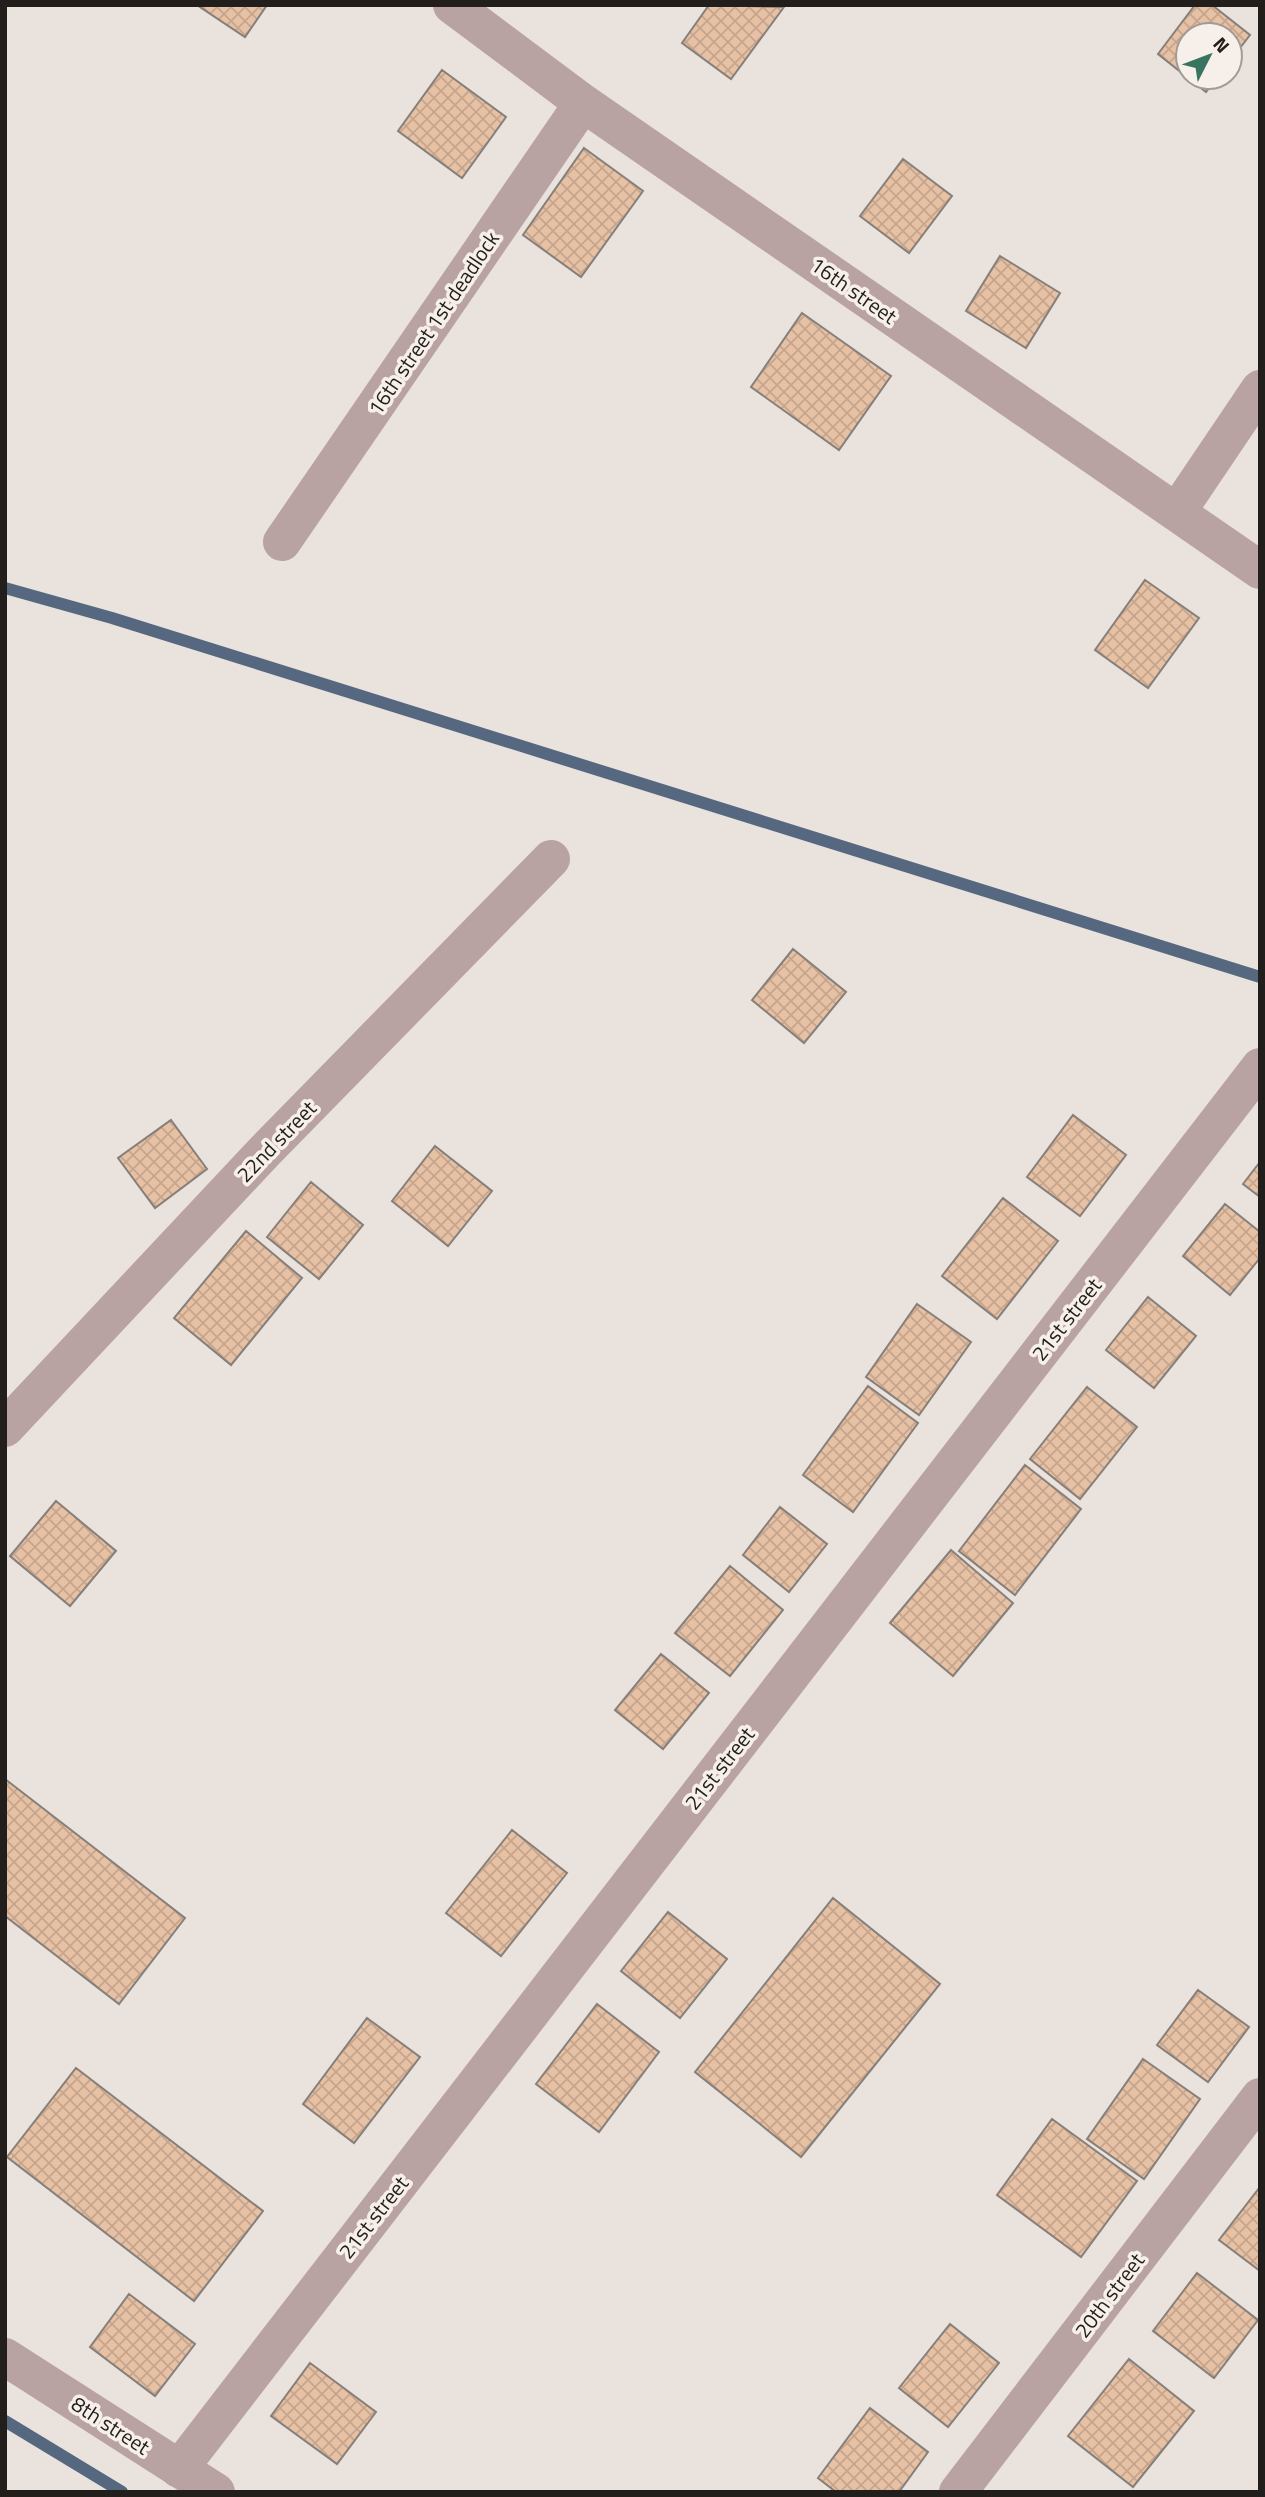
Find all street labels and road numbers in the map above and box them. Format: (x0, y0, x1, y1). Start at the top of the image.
street label: 16th street 1st deadlock (359, 224, 507, 422)
street label: 16th street (804, 248, 904, 332)
street label: 22nd street (229, 1092, 324, 1189)
street label: 21st street (1023, 1270, 1109, 1367)
street label: 21st street (676, 1719, 762, 1816)
street label: 21st street (330, 2168, 416, 2265)
street label: 20th street (1066, 2245, 1152, 2344)
street label: 8th street (65, 2388, 157, 2463)

